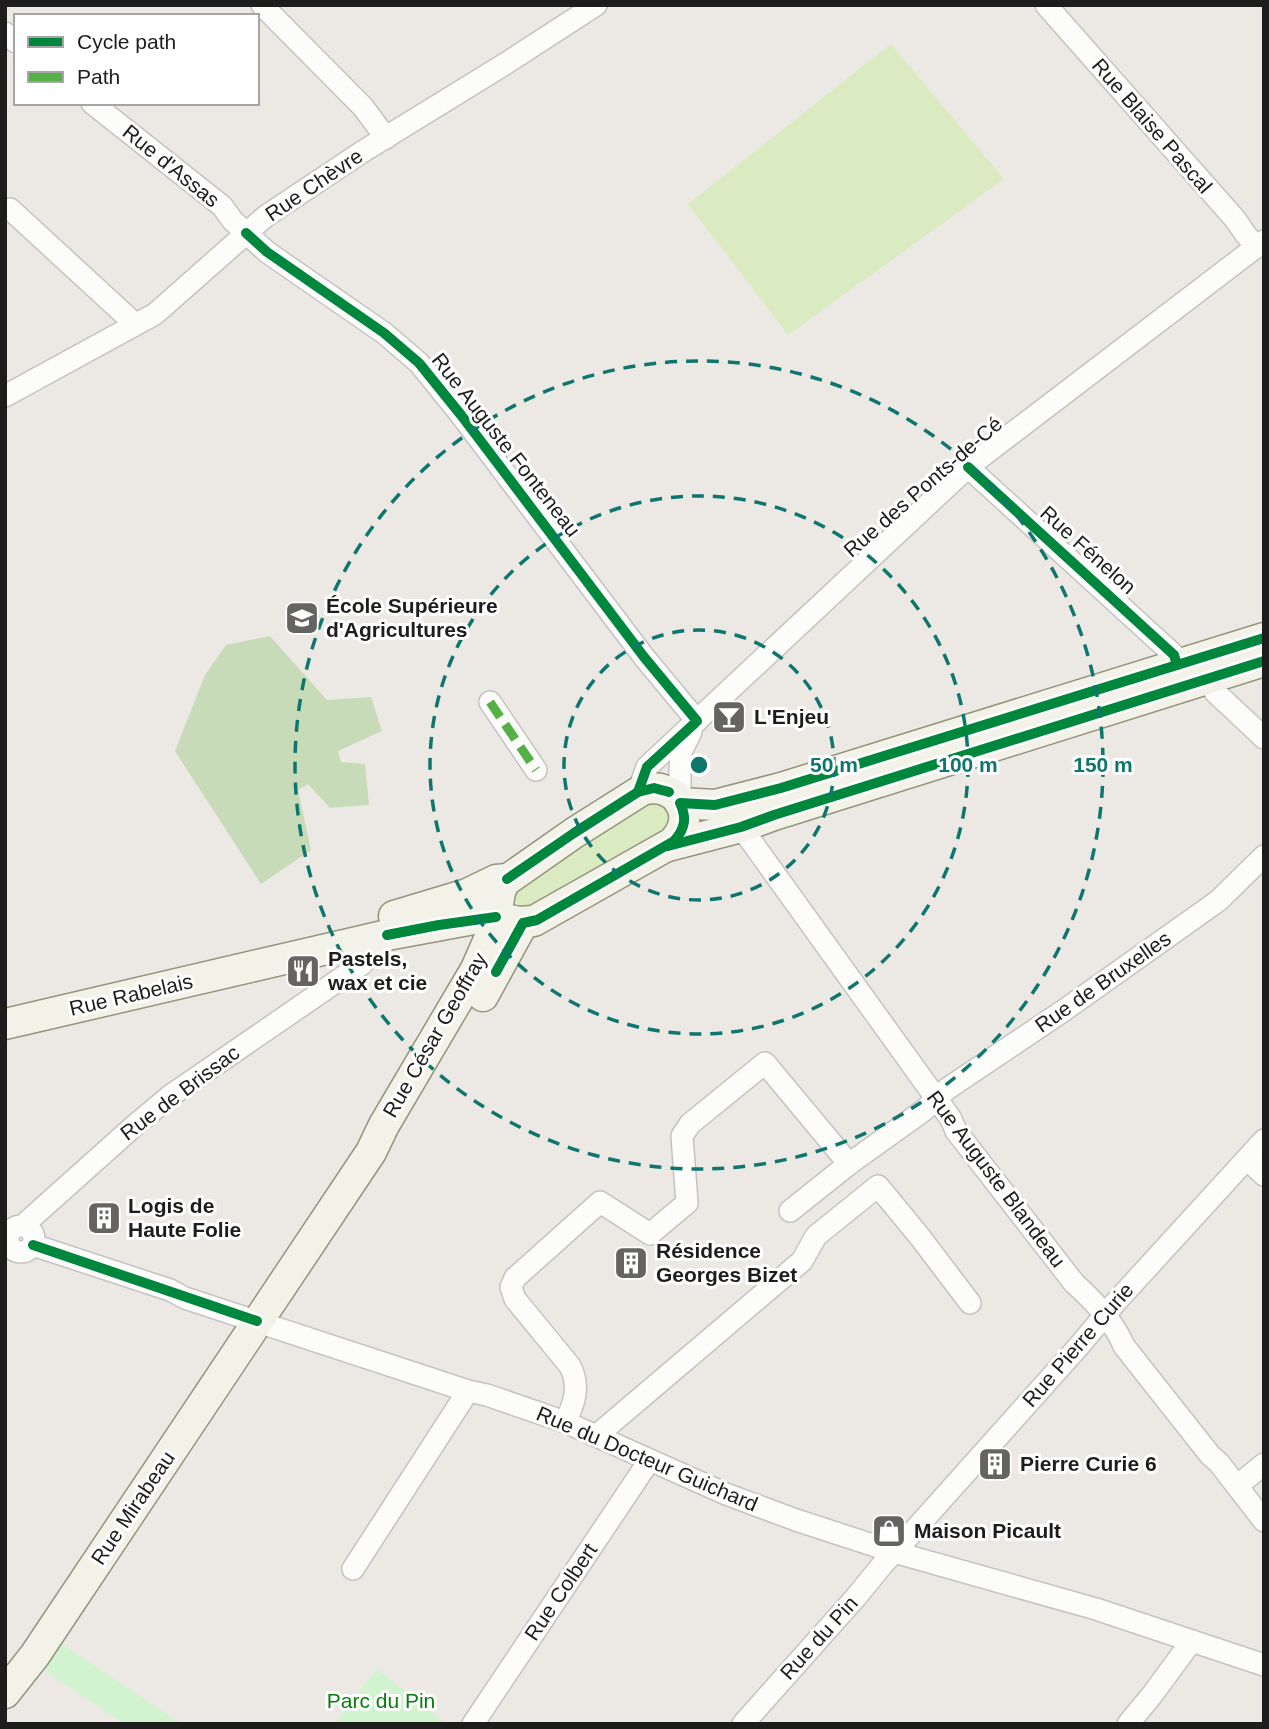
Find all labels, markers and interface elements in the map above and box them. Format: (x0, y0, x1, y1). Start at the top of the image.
legend (14, 14, 259, 105)
text: Cycle path (77, 30, 176, 53)
street label: Rue Blaise Pascal (1088, 54, 1217, 198)
text: Path (77, 65, 120, 88)
street label: Rue d'Assas (119, 120, 224, 211)
street label: Rue Chèvre (261, 144, 367, 225)
street label: Rue Auguste Fonteneau (428, 348, 585, 541)
street label: Rue des Ponts-de-Cé (839, 412, 1006, 562)
street label: Rue Fénelon (1036, 501, 1141, 598)
place label: École Supérieure d'Agricultures (326, 594, 498, 641)
school or university icon: École Supérieure d'Agricultures (283, 599, 321, 637)
bar icon: L'Enjeu (710, 698, 748, 736)
place label: L'Enjeu (754, 705, 829, 728)
centre of rings (687, 753, 711, 777)
text: 50 m (810, 753, 858, 776)
text: 100 m (938, 753, 998, 776)
text: 150 m (1073, 753, 1133, 776)
street label: Rue de Bruxelles (1031, 926, 1175, 1037)
place label: Pastels, wax et cie (327, 947, 427, 994)
street label: Rue César Geoffray (378, 948, 491, 1121)
restaurant icon: Pastels, wax et cie (284, 952, 322, 990)
street label: Rue Rabelais (67, 969, 195, 1020)
street label: Rue de Brissac (116, 1041, 243, 1145)
street label: Rue Auguste Blandeau (923, 1086, 1070, 1271)
place label: Logis de Haute Folie (128, 1194, 241, 1241)
building icon: Logis de Haute Folie (85, 1199, 123, 1237)
place label: Résidence Georges Bizet (656, 1239, 797, 1286)
building icon: Résidence Georges Bizet (612, 1244, 650, 1282)
street label: Rue Pierre Curie (1018, 1278, 1138, 1411)
street label: Rue du Docteur Guichard (533, 1401, 761, 1516)
building icon: Pierre Curie 6 (976, 1445, 1014, 1483)
street label: Rue Mirabeau (86, 1447, 179, 1569)
place label: Pierre Curie 6 (1020, 1452, 1157, 1475)
shop icon: Maison Picault (870, 1512, 908, 1550)
place label: Maison Picault (914, 1519, 1061, 1542)
street label: Rue Colbert (520, 1539, 602, 1645)
street label: Rue du Pin (775, 1591, 862, 1684)
park label: Parc du Pin (327, 1689, 435, 1712)

